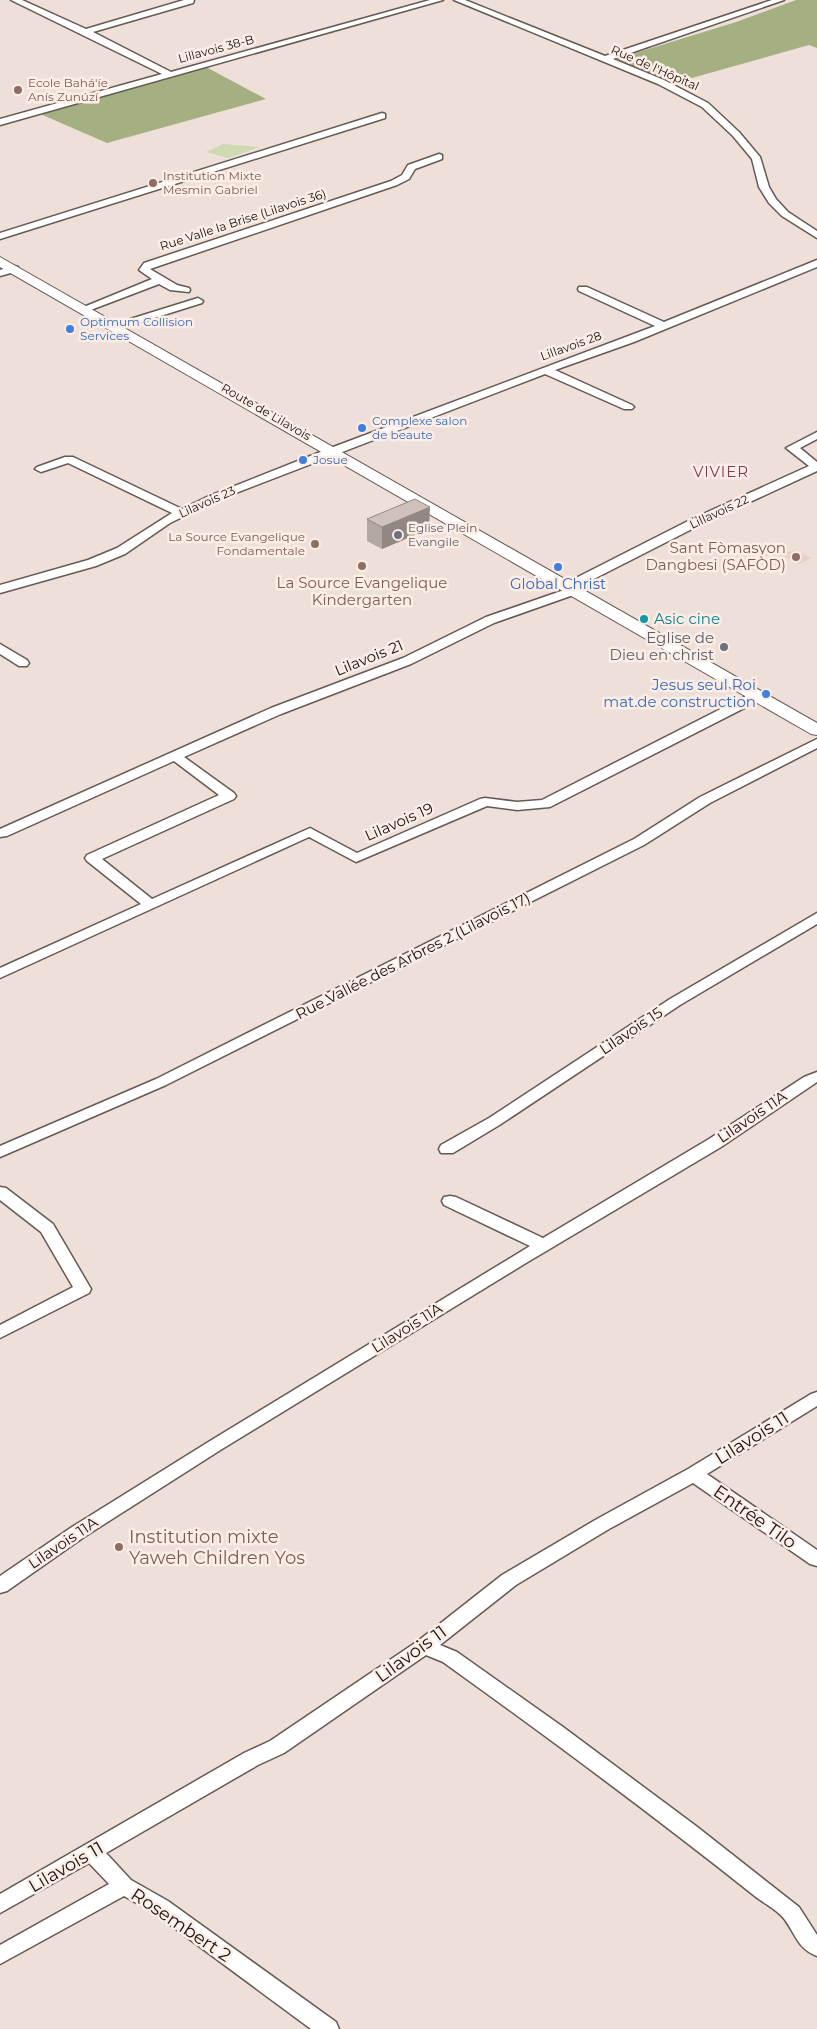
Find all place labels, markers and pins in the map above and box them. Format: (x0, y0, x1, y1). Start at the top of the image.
place label: Ecole Bahá'íe Anís Zunúzí (28, 75, 108, 104)
marker: Ecole Bahá'íe Anís Zunúzí (12, 84, 24, 96)
place label: Institution Mixte Mesmin Gabriel (163, 168, 261, 197)
marker: Institution Mixte Mesmin Gabriel (147, 177, 159, 189)
place label: Optimum Collision Services (80, 314, 193, 343)
marker: Optimum Collision Services (64, 323, 76, 335)
place label: Complexe salon de beaute (372, 413, 467, 442)
marker: Complexe salon de beaute (356, 422, 368, 434)
place label: Josue (312, 452, 348, 467)
marker: Josue (297, 454, 309, 466)
place label: Eglise Plein Evangile (408, 520, 477, 549)
place label: La Source Evangelique Fondamentale (168, 529, 305, 558)
marker: Eglise Plein Evangile (392, 529, 404, 541)
marker: La Source Evangelique Fondamentale (309, 538, 321, 550)
place label: Sant Fòmasyon Dangbesi (SAFÒD) (645, 538, 786, 574)
marker: Sant Fòmasyon Dangbesi (SAFÒD) (790, 551, 802, 563)
marker: La Source Evangelique Kindergarten (356, 560, 368, 572)
marker: Global Christ (552, 561, 564, 573)
place label: La Source Evangelique Kindergarten (277, 573, 447, 609)
place label: Global Christ (510, 574, 606, 593)
place label: Asic cine (654, 609, 720, 628)
marker: Asic cine (638, 613, 650, 625)
place label: Eglise de Dieu en christ (610, 628, 714, 664)
marker: Eglise de Dieu en christ (718, 641, 730, 653)
place label: Jesus seul Roi mat.de construction (603, 675, 756, 711)
marker: Jesus seul Roi mat.de construction (760, 688, 772, 700)
place label: Institution mixte Yaweh Children Yos (129, 1526, 305, 1569)
marker: Institution mixte Yaweh Children Yos (113, 1541, 125, 1553)

